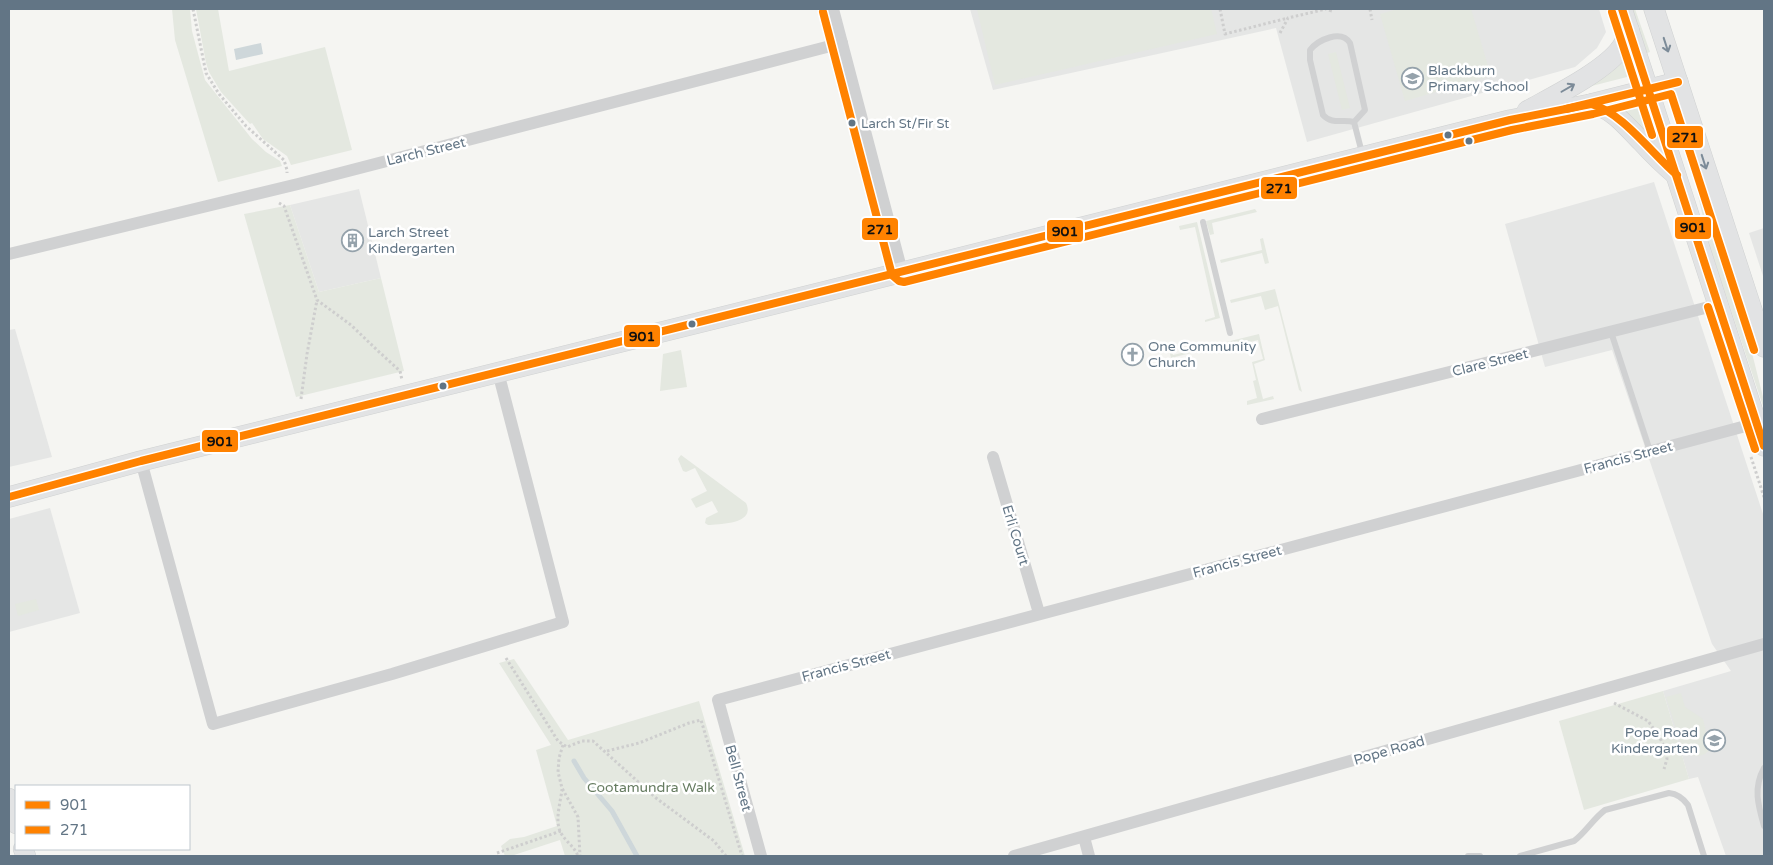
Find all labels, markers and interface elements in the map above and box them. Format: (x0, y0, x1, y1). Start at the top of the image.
one-way arrow (1662, 37, 1671, 53)
place label: Blackburn Primary School (1428, 62, 1529, 95)
school or university icon: Blackburn Primary School (1400, 66, 1424, 90)
one-way arrow (1560, 82, 1575, 92)
place label: Larch St/Fir St (861, 116, 949, 132)
marker: Larch St/Fir St (847, 118, 857, 128)
line badge: 271 (1666, 125, 1704, 149)
text: 271 (1672, 129, 1698, 146)
unlabelled marker (1443, 130, 1453, 140)
street label: Larch Street (385, 133, 468, 169)
unlabelled marker (1464, 136, 1474, 146)
one-way arrow (1700, 153, 1709, 169)
line badge: 271 (1260, 176, 1298, 200)
text: 271 (1266, 180, 1292, 197)
line badge: 901 (1674, 216, 1712, 240)
line badge: 271 (861, 217, 899, 241)
line badge: 901 (1046, 219, 1084, 243)
text: 901 (1680, 219, 1706, 236)
text: 271 (867, 221, 893, 238)
text: 901 (1052, 223, 1078, 240)
place label: Larch Street Kindergarten (368, 224, 455, 257)
building icon: Larch Street Kindergarten (340, 228, 364, 252)
unlabelled marker (687, 319, 697, 329)
line badge: 901 (623, 324, 661, 348)
text: 901 (629, 328, 655, 345)
place label: One Community Church (1148, 338, 1257, 371)
church icon: One Community Church (1120, 342, 1144, 366)
street label: Clare Street (1450, 345, 1531, 380)
unlabelled marker (438, 381, 448, 391)
line badge: 901 (201, 429, 239, 453)
text: 901 (207, 433, 233, 450)
street label: Francis Street (1582, 437, 1675, 477)
street label: Erli Court (998, 503, 1033, 568)
street label: Francis Street (1191, 541, 1284, 581)
street label: Francis Street (800, 645, 893, 685)
place label: Pope Road Kindergarten (1611, 724, 1698, 757)
school or university icon: Pope Road Kindergarten (1702, 728, 1726, 752)
street label: Pope Road (1352, 732, 1427, 769)
street label: Bell Street (721, 743, 756, 814)
park label: Cootamundra Walk (587, 779, 715, 796)
legend (15, 785, 190, 850)
text: 901 (60, 796, 88, 814)
text: 271 (60, 821, 88, 839)

